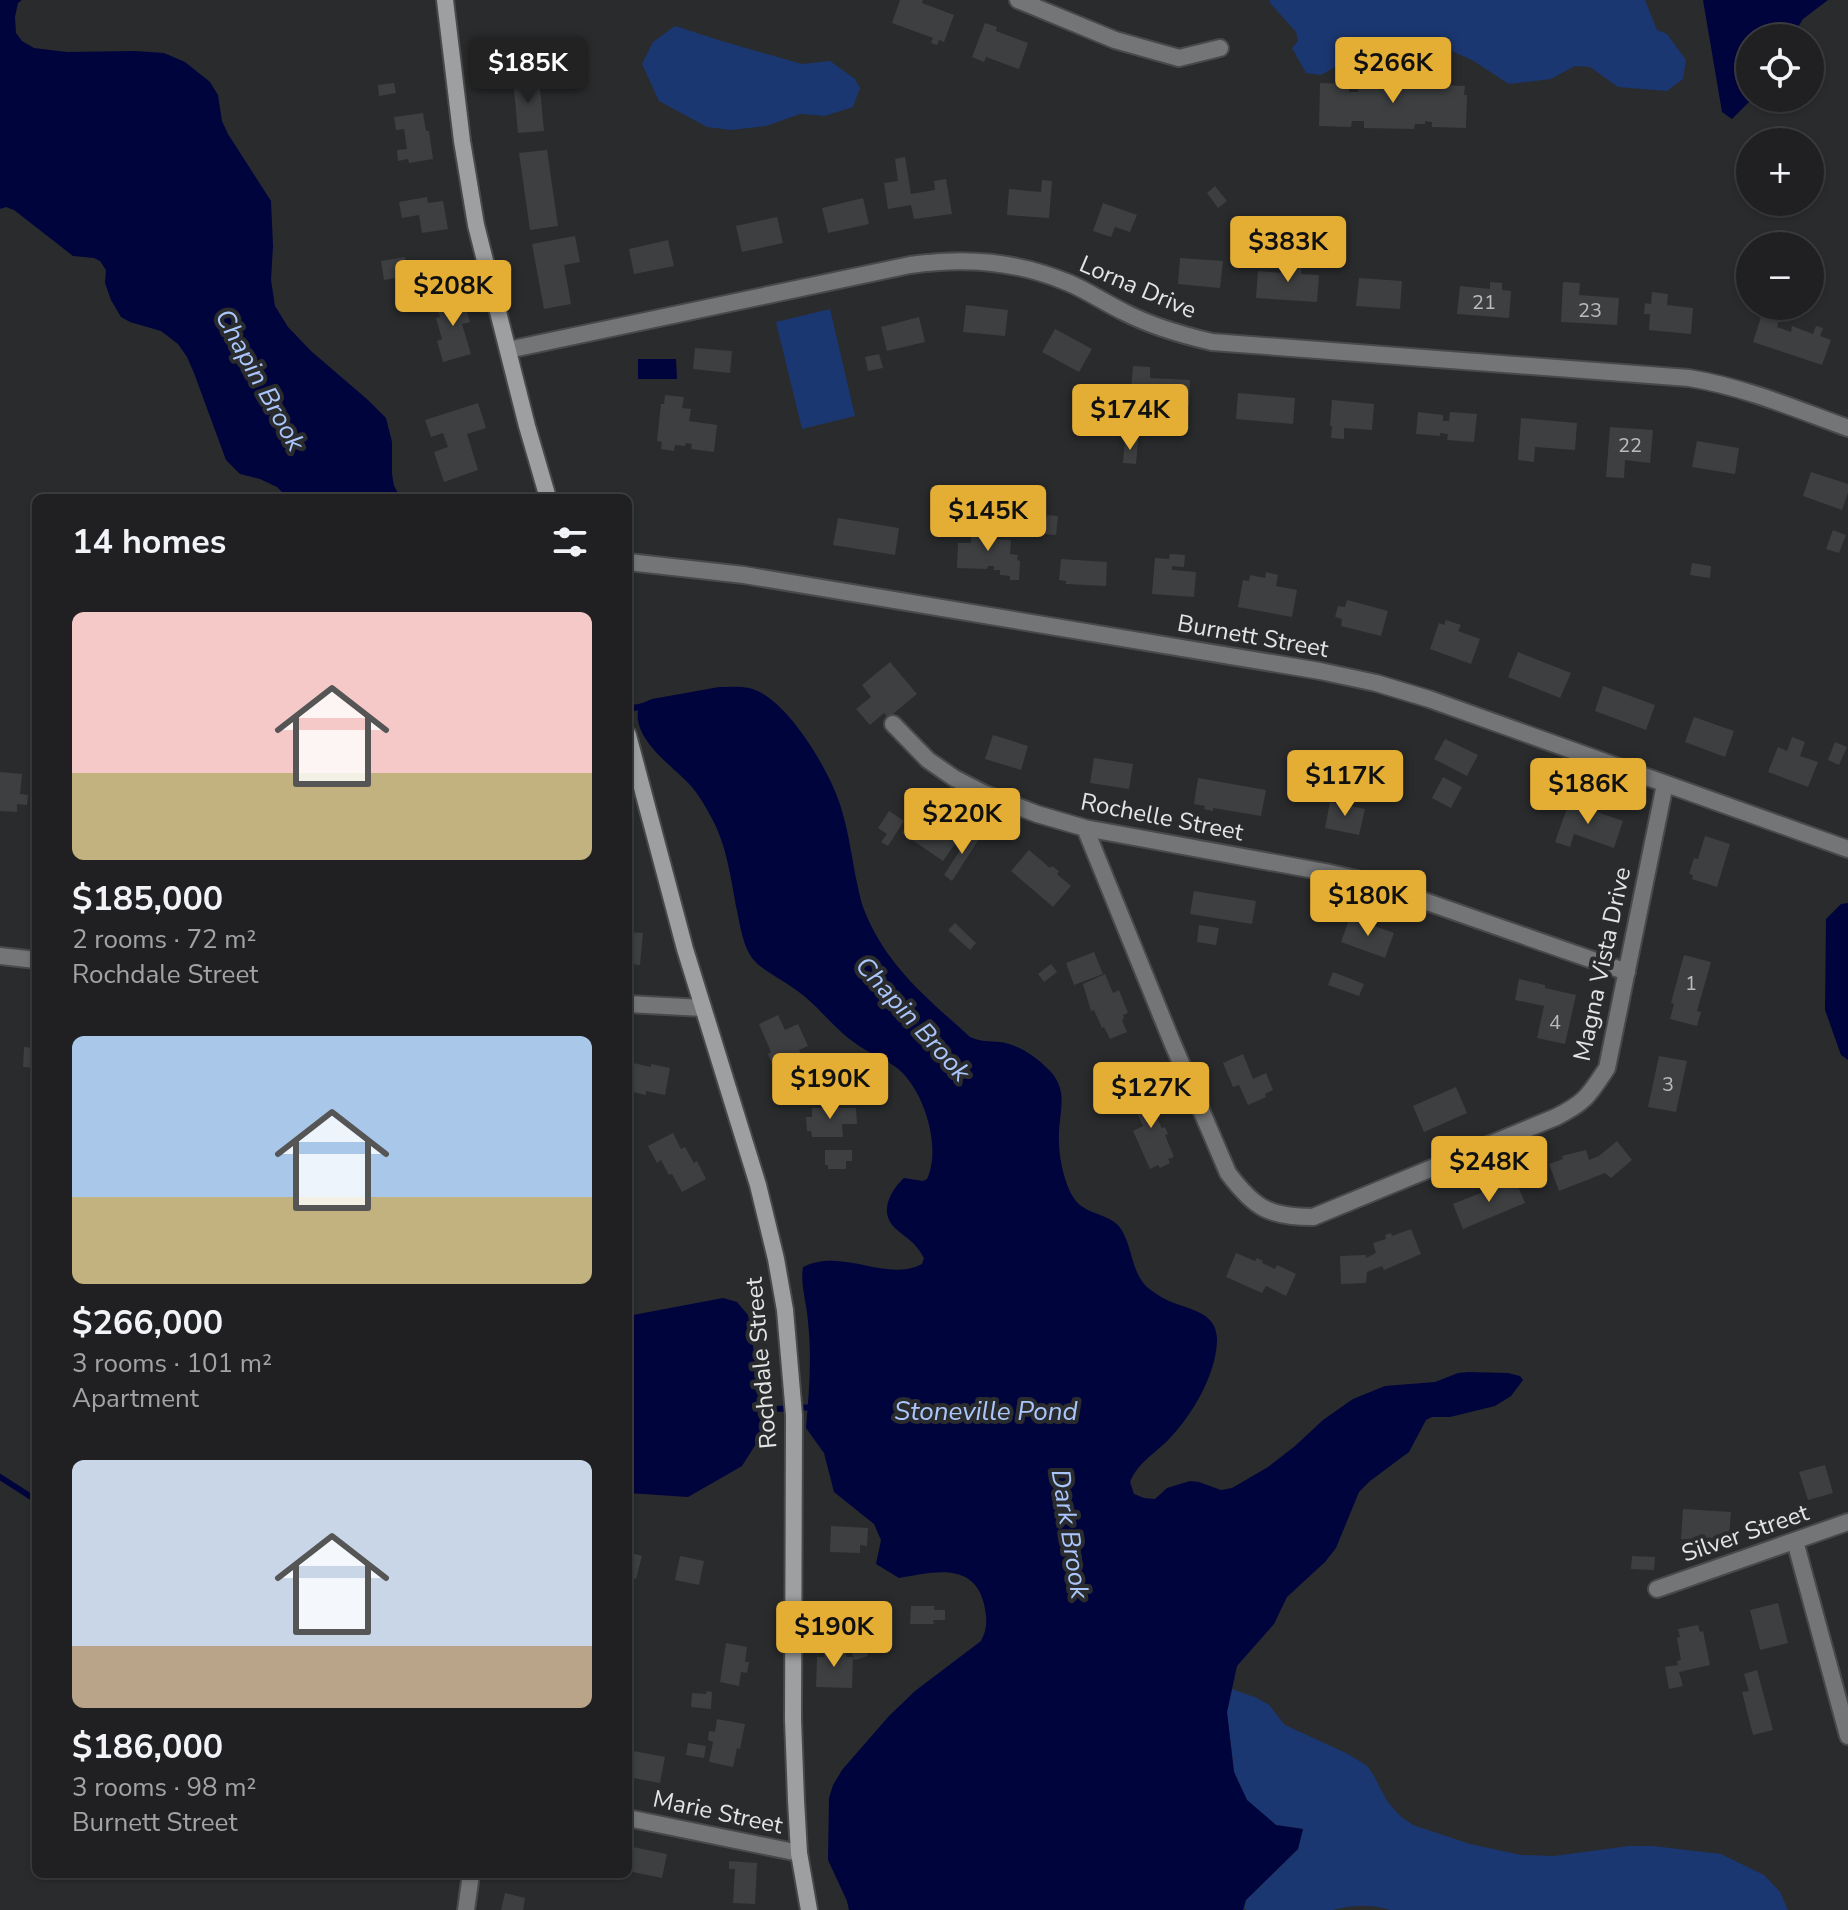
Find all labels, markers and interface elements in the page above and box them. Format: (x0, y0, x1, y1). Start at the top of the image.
map controls (1736, 24, 1824, 320)
button: locate (1736, 24, 1824, 112)
pin: $185K (472, 37, 584, 105)
pin: $266K (1337, 37, 1449, 105)
text: $185K (488, 45, 568, 80)
text: $266K (1353, 45, 1433, 80)
button: + (1736, 128, 1824, 216)
pin: $383K (1232, 216, 1344, 284)
text: $383K (1248, 224, 1328, 259)
button: − (1736, 232, 1824, 320)
street label: Lorna Drive (1075, 248, 1201, 326)
pin: $208K (397, 260, 509, 328)
text: $208K (413, 268, 493, 303)
house number: 21 (1472, 289, 1496, 316)
house number: 23 (1578, 297, 1602, 324)
water label: Chapin Brook (207, 303, 314, 458)
pin: $174K (1074, 384, 1186, 452)
text: $174K (1090, 392, 1170, 427)
house number: 22 (1618, 432, 1642, 459)
pin: $145K (932, 485, 1044, 553)
text: $145K (948, 493, 1028, 528)
text: 14 homes (72, 519, 226, 565)
icon: filters (548, 520, 592, 564)
street label: Burnett Street (1175, 607, 1332, 665)
icon: home (260, 664, 404, 808)
pin: $117K (1289, 750, 1401, 818)
text: $117K (1305, 758, 1385, 793)
pin: $186K (1532, 758, 1644, 826)
text: $186K (1548, 766, 1628, 801)
street label: Rochelle Street (1078, 786, 1247, 849)
pin: $220K (906, 788, 1018, 856)
text: $220K (922, 796, 1002, 831)
street label: Magna Vista Drive (1566, 864, 1638, 1064)
pin: $180K (1312, 870, 1424, 938)
text: $185,000 (72, 876, 223, 922)
text: $180K (1328, 878, 1408, 913)
text: 2 rooms · 72 m² (72, 922, 256, 957)
water label: Chapin Brook (847, 949, 979, 1090)
text: Rochdale Street (72, 957, 258, 992)
house number: 1 (1685, 970, 1697, 997)
house number: 4 (1549, 1009, 1561, 1036)
pin: $190K (774, 1053, 886, 1121)
text: $190K (790, 1061, 870, 1096)
pin: $127K (1095, 1062, 1207, 1130)
text: $127K (1111, 1070, 1191, 1105)
house number: 3 (1662, 1071, 1674, 1098)
icon: home (260, 1088, 404, 1232)
pin: $248K (1433, 1136, 1545, 1204)
text: $248K (1449, 1144, 1529, 1179)
street label: Rochdale Street (738, 1275, 784, 1450)
text: $266,000 (72, 1300, 223, 1346)
text: 3 rooms · 101 m² (72, 1346, 272, 1381)
text: Apartment (72, 1381, 199, 1416)
water label: Stoneville Pond (894, 1394, 1078, 1429)
water label: Dark Brook (1042, 1467, 1098, 1602)
street label: Silver Street (1677, 1496, 1813, 1570)
icon: home (260, 1512, 404, 1656)
pin: $190K (778, 1601, 890, 1669)
text: $190K (794, 1609, 874, 1644)
text: $186,000 (72, 1724, 223, 1770)
text: 3 rooms · 98 m² (72, 1770, 256, 1805)
street label: Marie Street (650, 1783, 786, 1841)
text: Burnett Street (72, 1805, 238, 1840)

